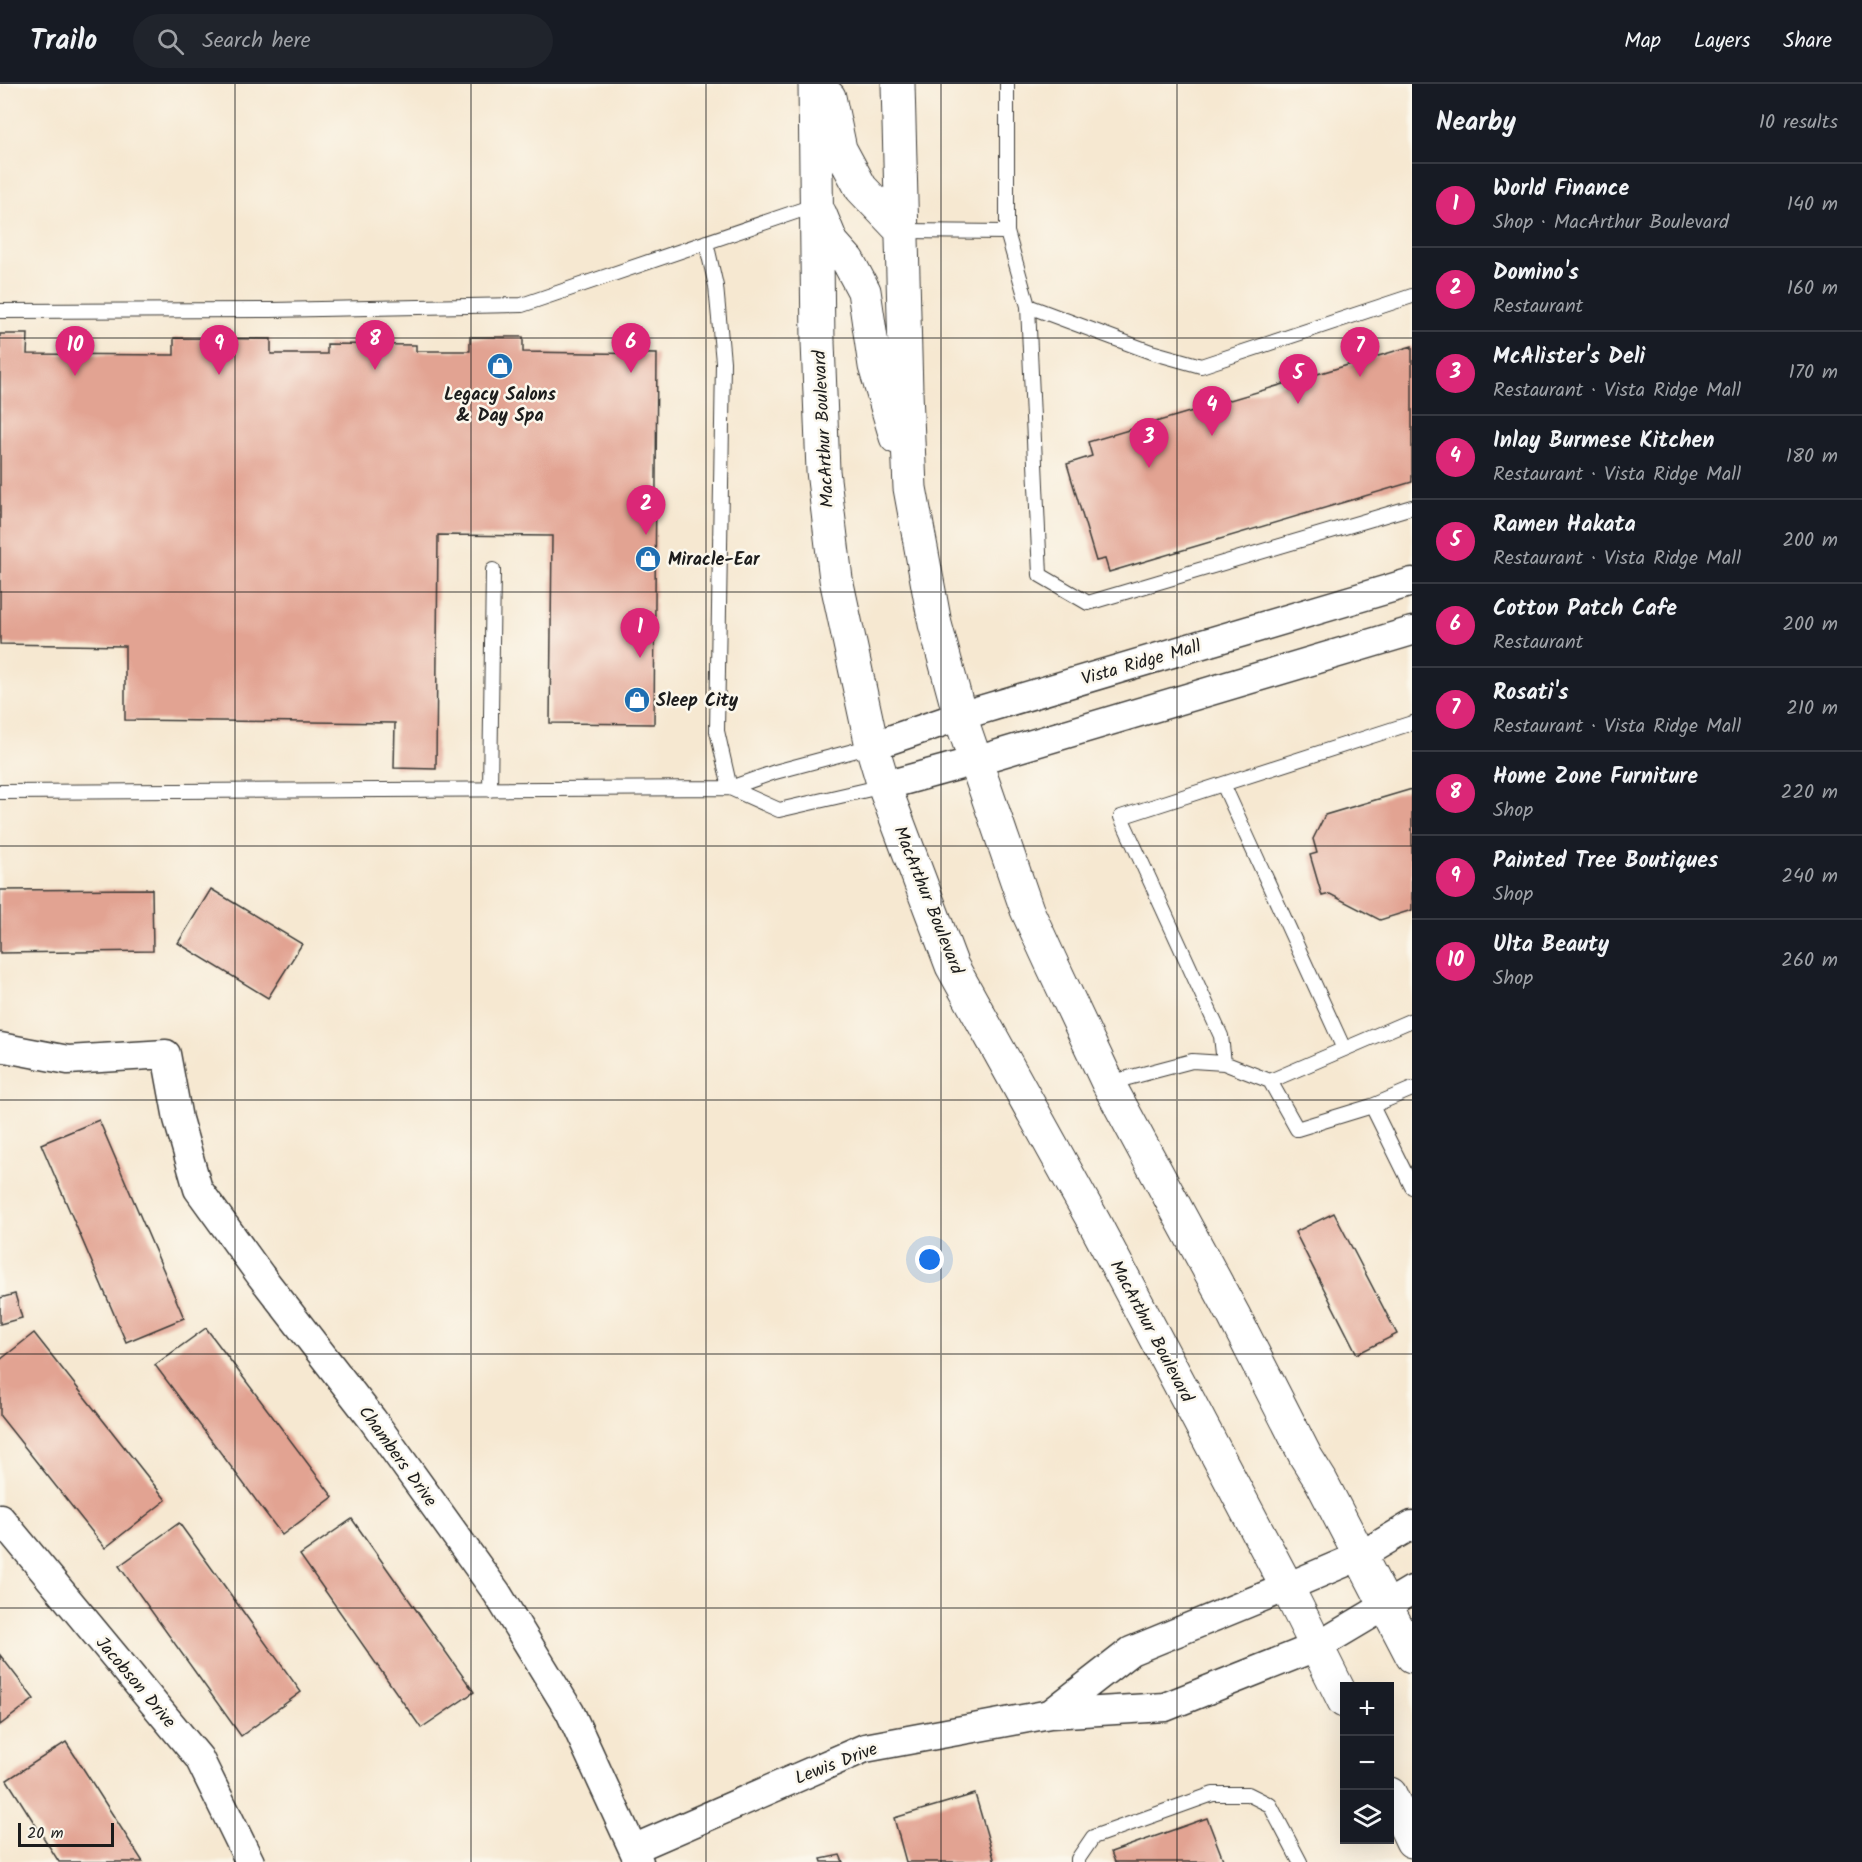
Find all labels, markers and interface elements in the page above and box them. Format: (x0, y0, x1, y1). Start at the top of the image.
search box (133, 14, 553, 68)
text: Trailo (30, 19, 97, 64)
text: Search here (202, 24, 311, 59)
icon: search (154, 25, 187, 58)
text: Map (1624, 25, 1661, 58)
text: Layers (1694, 25, 1750, 58)
text: Share (1783, 25, 1832, 58)
text: Nearby (1436, 102, 1516, 144)
text: 10 results (1759, 107, 1838, 139)
text: World Finance (1493, 172, 1629, 207)
text: 1 (1452, 189, 1459, 221)
text: 140 m (1787, 189, 1838, 221)
text: Shop · MacArthur Boulevard (1493, 207, 1729, 239)
text: Domino's (1493, 256, 1579, 291)
text: 2 (1450, 273, 1461, 305)
text: 160 m (1787, 273, 1838, 305)
text: Restaurant (1493, 291, 1583, 323)
pin: 8 (356, 320, 394, 370)
pin: 6 (612, 324, 650, 373)
pin: 10 (56, 326, 94, 376)
pin: 9 (200, 326, 238, 375)
pin: 7 (1340, 328, 1380, 377)
text: McAlister's Deli (1493, 340, 1645, 375)
street label: MacArthur Boulevard (806, 348, 843, 508)
shop icon: Legacy Salons & Day Spa (485, 351, 515, 381)
pin: 5 (1278, 354, 1318, 404)
text: 3 (1450, 357, 1461, 389)
text: 170 m (1789, 357, 1838, 389)
text: Restaurant · Vista Ridge Mall (1493, 375, 1741, 407)
place label: Legacy Salons & Day Spa (444, 381, 557, 431)
pin: 4 (1192, 386, 1232, 436)
pin: 3 (1130, 418, 1168, 468)
text: Inlay Burmese Kitchen (1493, 424, 1715, 459)
text: 4 (1450, 441, 1461, 473)
text: 180 m (1786, 441, 1838, 473)
text: Restaurant · Vista Ridge Mall (1493, 459, 1741, 491)
pin: 2 (626, 486, 666, 535)
text: Ramen Hakata (1493, 508, 1636, 543)
text: 5 (1450, 525, 1461, 557)
text: 200 m (1782, 525, 1838, 557)
text: Restaurant · Vista Ridge Mall (1493, 543, 1741, 575)
shop icon: Miracle-Ear (633, 544, 663, 574)
place label: Miracle-Ear (668, 546, 761, 575)
text: Cotton Patch Cafe (1493, 592, 1677, 627)
pin: 1 (620, 608, 660, 658)
text: 6 (1450, 609, 1461, 641)
text: 200 m (1782, 609, 1838, 641)
text: Restaurant (1493, 627, 1583, 659)
street label: Vista Ridge Mall (1078, 632, 1205, 694)
text: Rosati's (1493, 676, 1569, 711)
shop icon: Sleep City (622, 685, 652, 715)
place label: Sleep City (656, 687, 739, 716)
text: 7 (1451, 693, 1460, 725)
text: 210 m (1786, 693, 1838, 725)
text: Restaurant · Vista Ridge Mall (1493, 711, 1741, 743)
text: Home Zone Furniture (1493, 760, 1698, 795)
text: 8 (1450, 777, 1461, 809)
text: 220 m (1781, 777, 1838, 809)
text: Shop (1493, 795, 1533, 827)
street label: MacArthur Boulevard (885, 822, 971, 980)
text: Painted Tree Boutiques (1493, 844, 1718, 879)
text: 9 (1450, 861, 1461, 893)
text: 240 m (1781, 861, 1838, 893)
text: Shop (1493, 879, 1533, 911)
text: Ulta Beauty (1493, 928, 1609, 963)
text: 10 (1447, 945, 1464, 977)
text: 260 m (1781, 945, 1838, 977)
text: Shop (1493, 963, 1533, 995)
your location (915, 1245, 944, 1274)
street label: MacArthur Boulevard (1101, 1255, 1201, 1409)
street label: Chambers Drive (350, 1400, 444, 1514)
street label: Jacobson Drive (88, 1630, 182, 1735)
map controls (1340, 1682, 1394, 1844)
button: + (1340, 1682, 1394, 1736)
street label: Lewis Drive (791, 1735, 882, 1793)
button: − (1340, 1736, 1394, 1790)
button: layers (1340, 1790, 1394, 1844)
scale bar (18, 1820, 114, 1848)
text: 20 m (27, 1821, 63, 1846)

